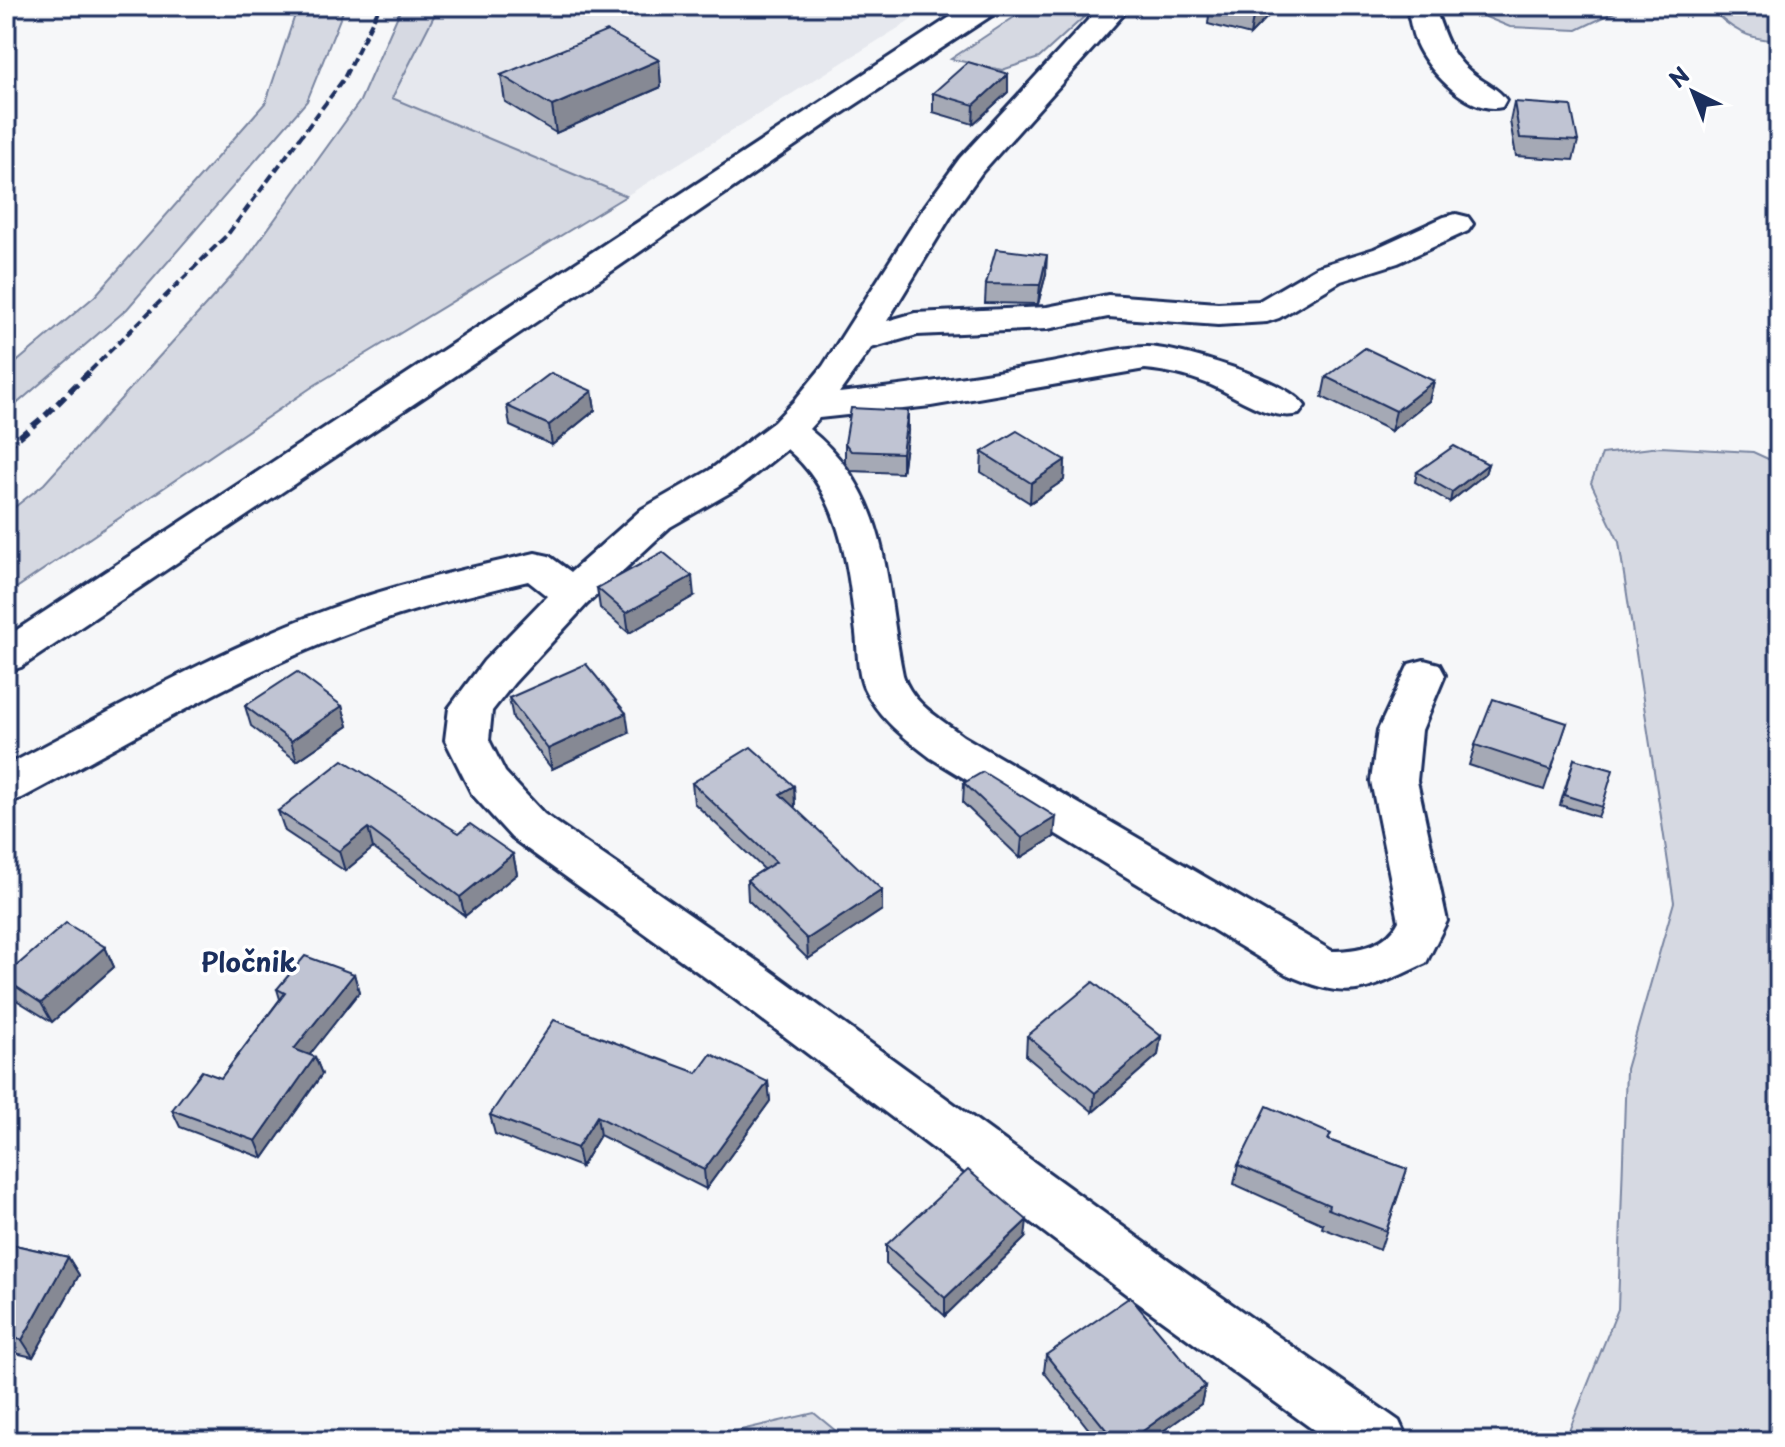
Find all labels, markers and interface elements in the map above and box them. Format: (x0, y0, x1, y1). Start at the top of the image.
north arrow (1653, 52, 1733, 132)
text: N (1661, 58, 1696, 94)
district label: Pločnik (201, 942, 297, 981)

